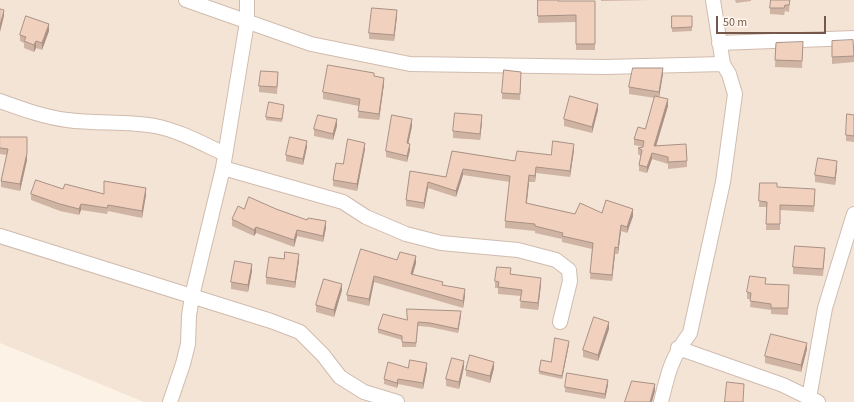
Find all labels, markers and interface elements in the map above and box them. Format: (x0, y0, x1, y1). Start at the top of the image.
scale bar (718, 8, 828, 34)
text: 50 m (723, 14, 747, 31)

